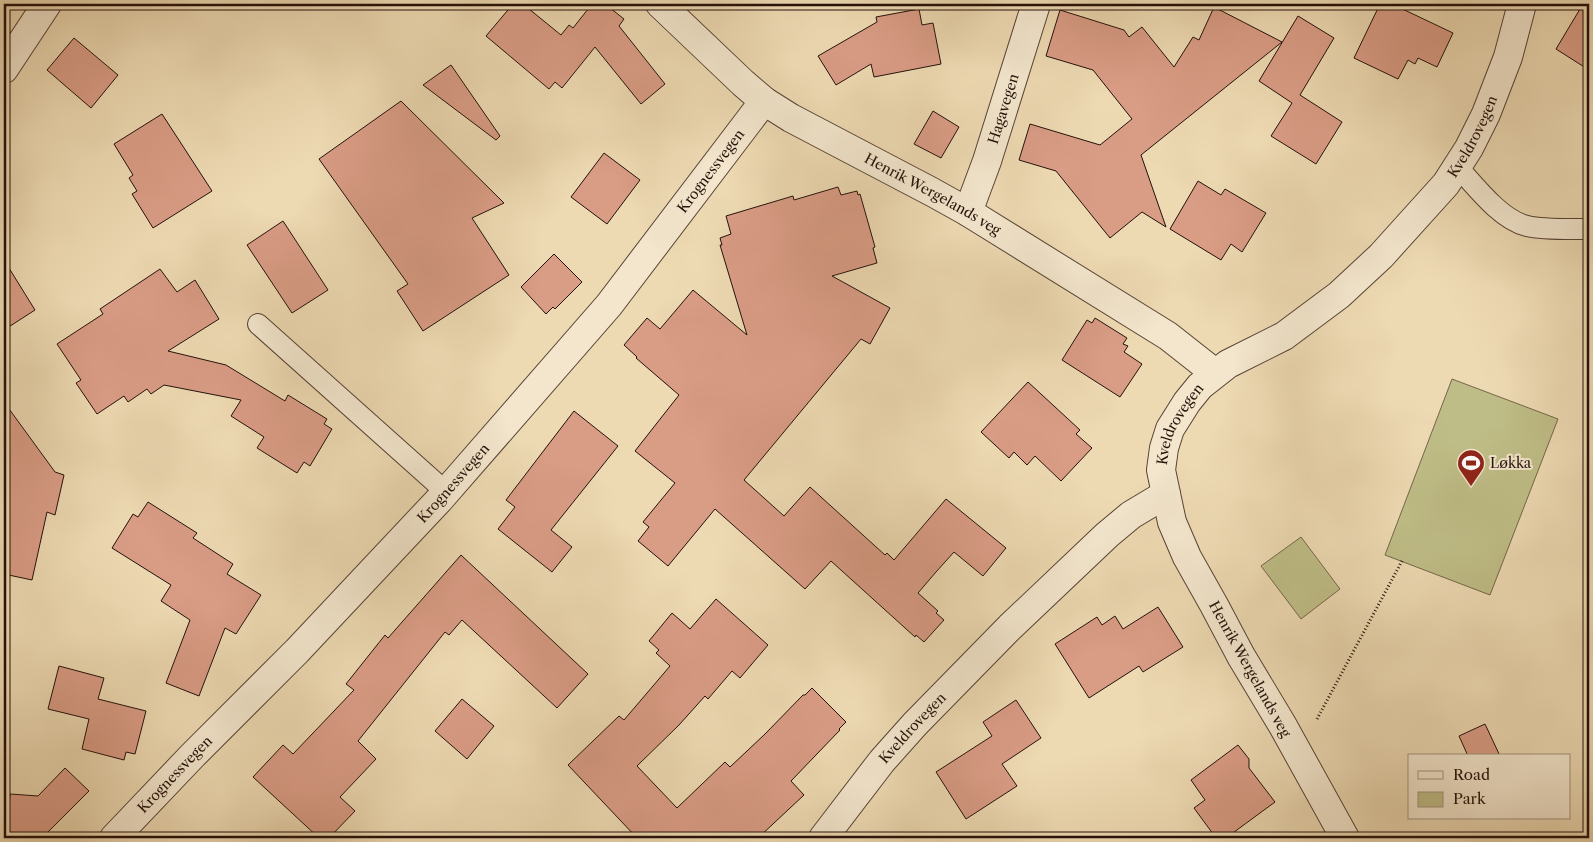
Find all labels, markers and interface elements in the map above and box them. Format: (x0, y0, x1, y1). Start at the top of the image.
street label: Hagavegen (984, 71, 1023, 146)
street label: Kveldrovegen (1443, 93, 1501, 181)
street label: Krognessvegen (673, 125, 749, 216)
street label: Henrik Wergelands veg (861, 149, 1005, 239)
street label: Kveldrovegen (1153, 379, 1208, 466)
street label: Krognessvegen (413, 439, 493, 527)
sports icon: Løkka (1456, 448, 1486, 487)
place label: Løkka (1490, 454, 1532, 472)
street label: Henrik Wergelands veg (1205, 598, 1295, 741)
street label: Kveldrovegen (875, 689, 950, 767)
street label: Krognessvegen (134, 732, 216, 817)
legend (1408, 754, 1570, 820)
text: Road (1453, 765, 1490, 784)
text: Park (1453, 789, 1487, 808)

